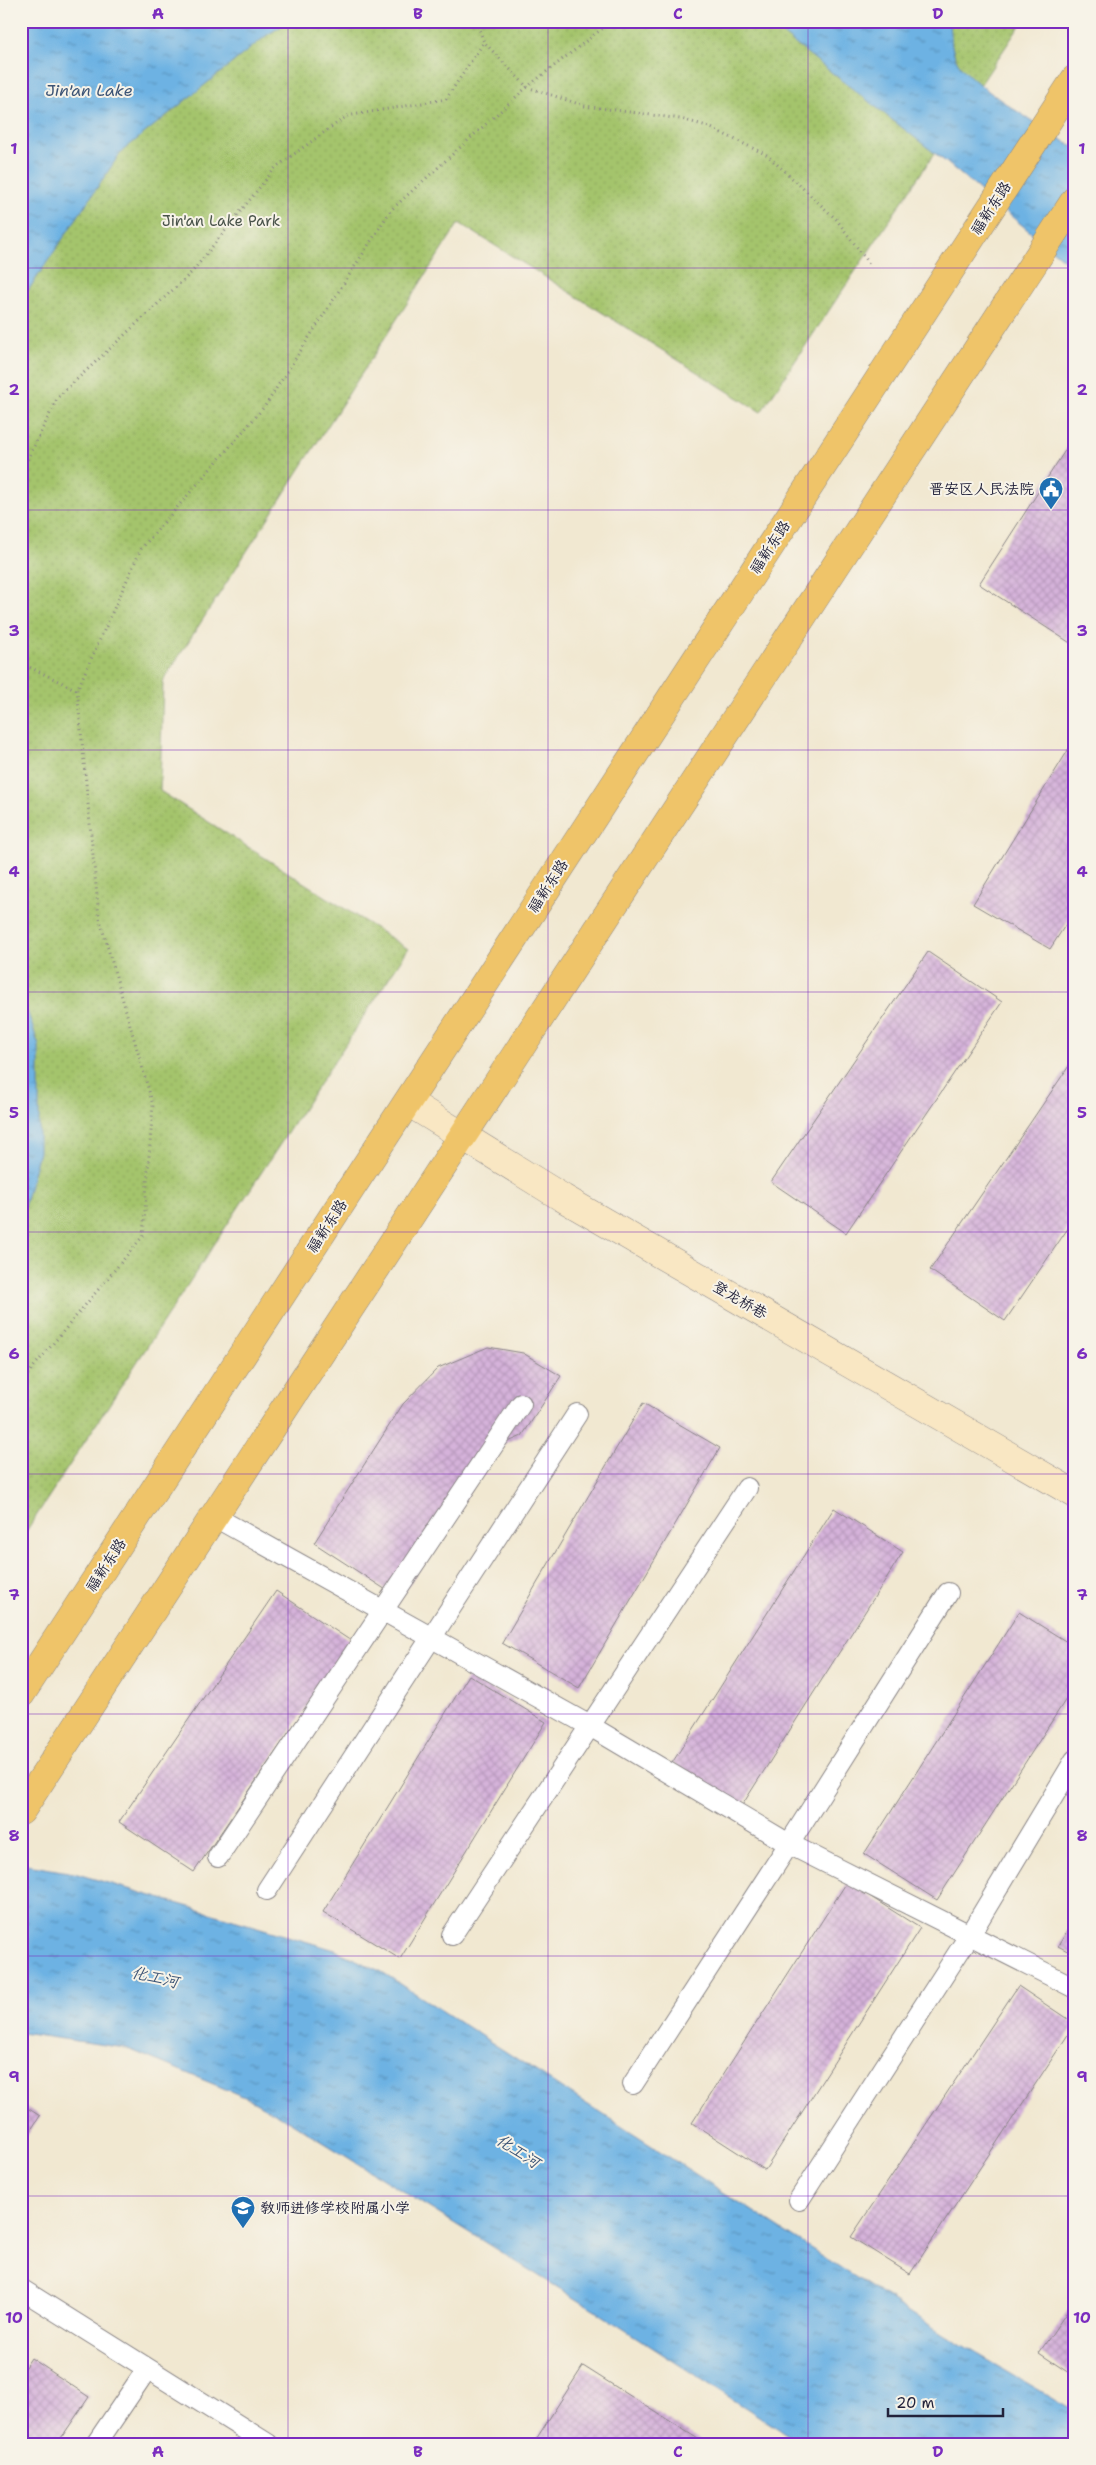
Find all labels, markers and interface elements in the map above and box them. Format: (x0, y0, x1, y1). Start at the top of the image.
text: A (152, 3, 164, 24)
text: B (413, 3, 423, 24)
text: C (673, 3, 683, 24)
text: D (932, 3, 944, 24)
water label: Jin'an Lake (45, 80, 133, 101)
text: 1 (10, 138, 18, 159)
text: 1 (1078, 138, 1086, 159)
street label: 福新东路 (966, 177, 1016, 239)
park label: Jin'an Lake Park (162, 211, 280, 231)
text: 2 (8, 379, 20, 400)
text: 2 (1076, 379, 1088, 400)
public building icon: 晋安区人民法院 (1038, 476, 1064, 510)
place label: 晋安区人民法院 (929, 479, 1034, 499)
street label: 福新东路 (745, 516, 795, 578)
text: 3 (8, 620, 20, 641)
text: 3 (1076, 620, 1088, 641)
street label: 福新东路 (523, 855, 573, 917)
text: 4 (8, 861, 20, 882)
text: 4 (1076, 861, 1088, 882)
text: 5 (9, 1102, 19, 1123)
text: 5 (1077, 1102, 1087, 1123)
street label: 福新东路 (302, 1195, 352, 1257)
street label: 登龙桥巷 (709, 1276, 771, 1324)
text: 6 (8, 1343, 20, 1364)
text: 6 (1076, 1343, 1088, 1364)
street label: 福新东路 (81, 1534, 131, 1596)
text: 7 (8, 1584, 20, 1605)
text: 7 (1076, 1584, 1088, 1605)
text: 8 (8, 1825, 20, 1846)
text: 8 (1076, 1825, 1088, 1846)
water label: 化工河 (129, 1961, 184, 1993)
text: 9 (8, 2066, 20, 2087)
text: 9 (1076, 2066, 1088, 2087)
water label: 化工河 (492, 2129, 546, 2175)
school or university icon: 教师进修学校附属小学 (230, 2195, 256, 2229)
place label: 教师进修学校附属小学 (260, 2198, 410, 2218)
text: 10 (5, 2307, 23, 2328)
text: 10 (1073, 2307, 1091, 2328)
scale bar (888, 2385, 1004, 2417)
text: 20 m (896, 2393, 935, 2413)
text: A (152, 2441, 164, 2462)
text: B (413, 2441, 423, 2462)
text: C (673, 2441, 683, 2462)
text: D (932, 2441, 944, 2462)

